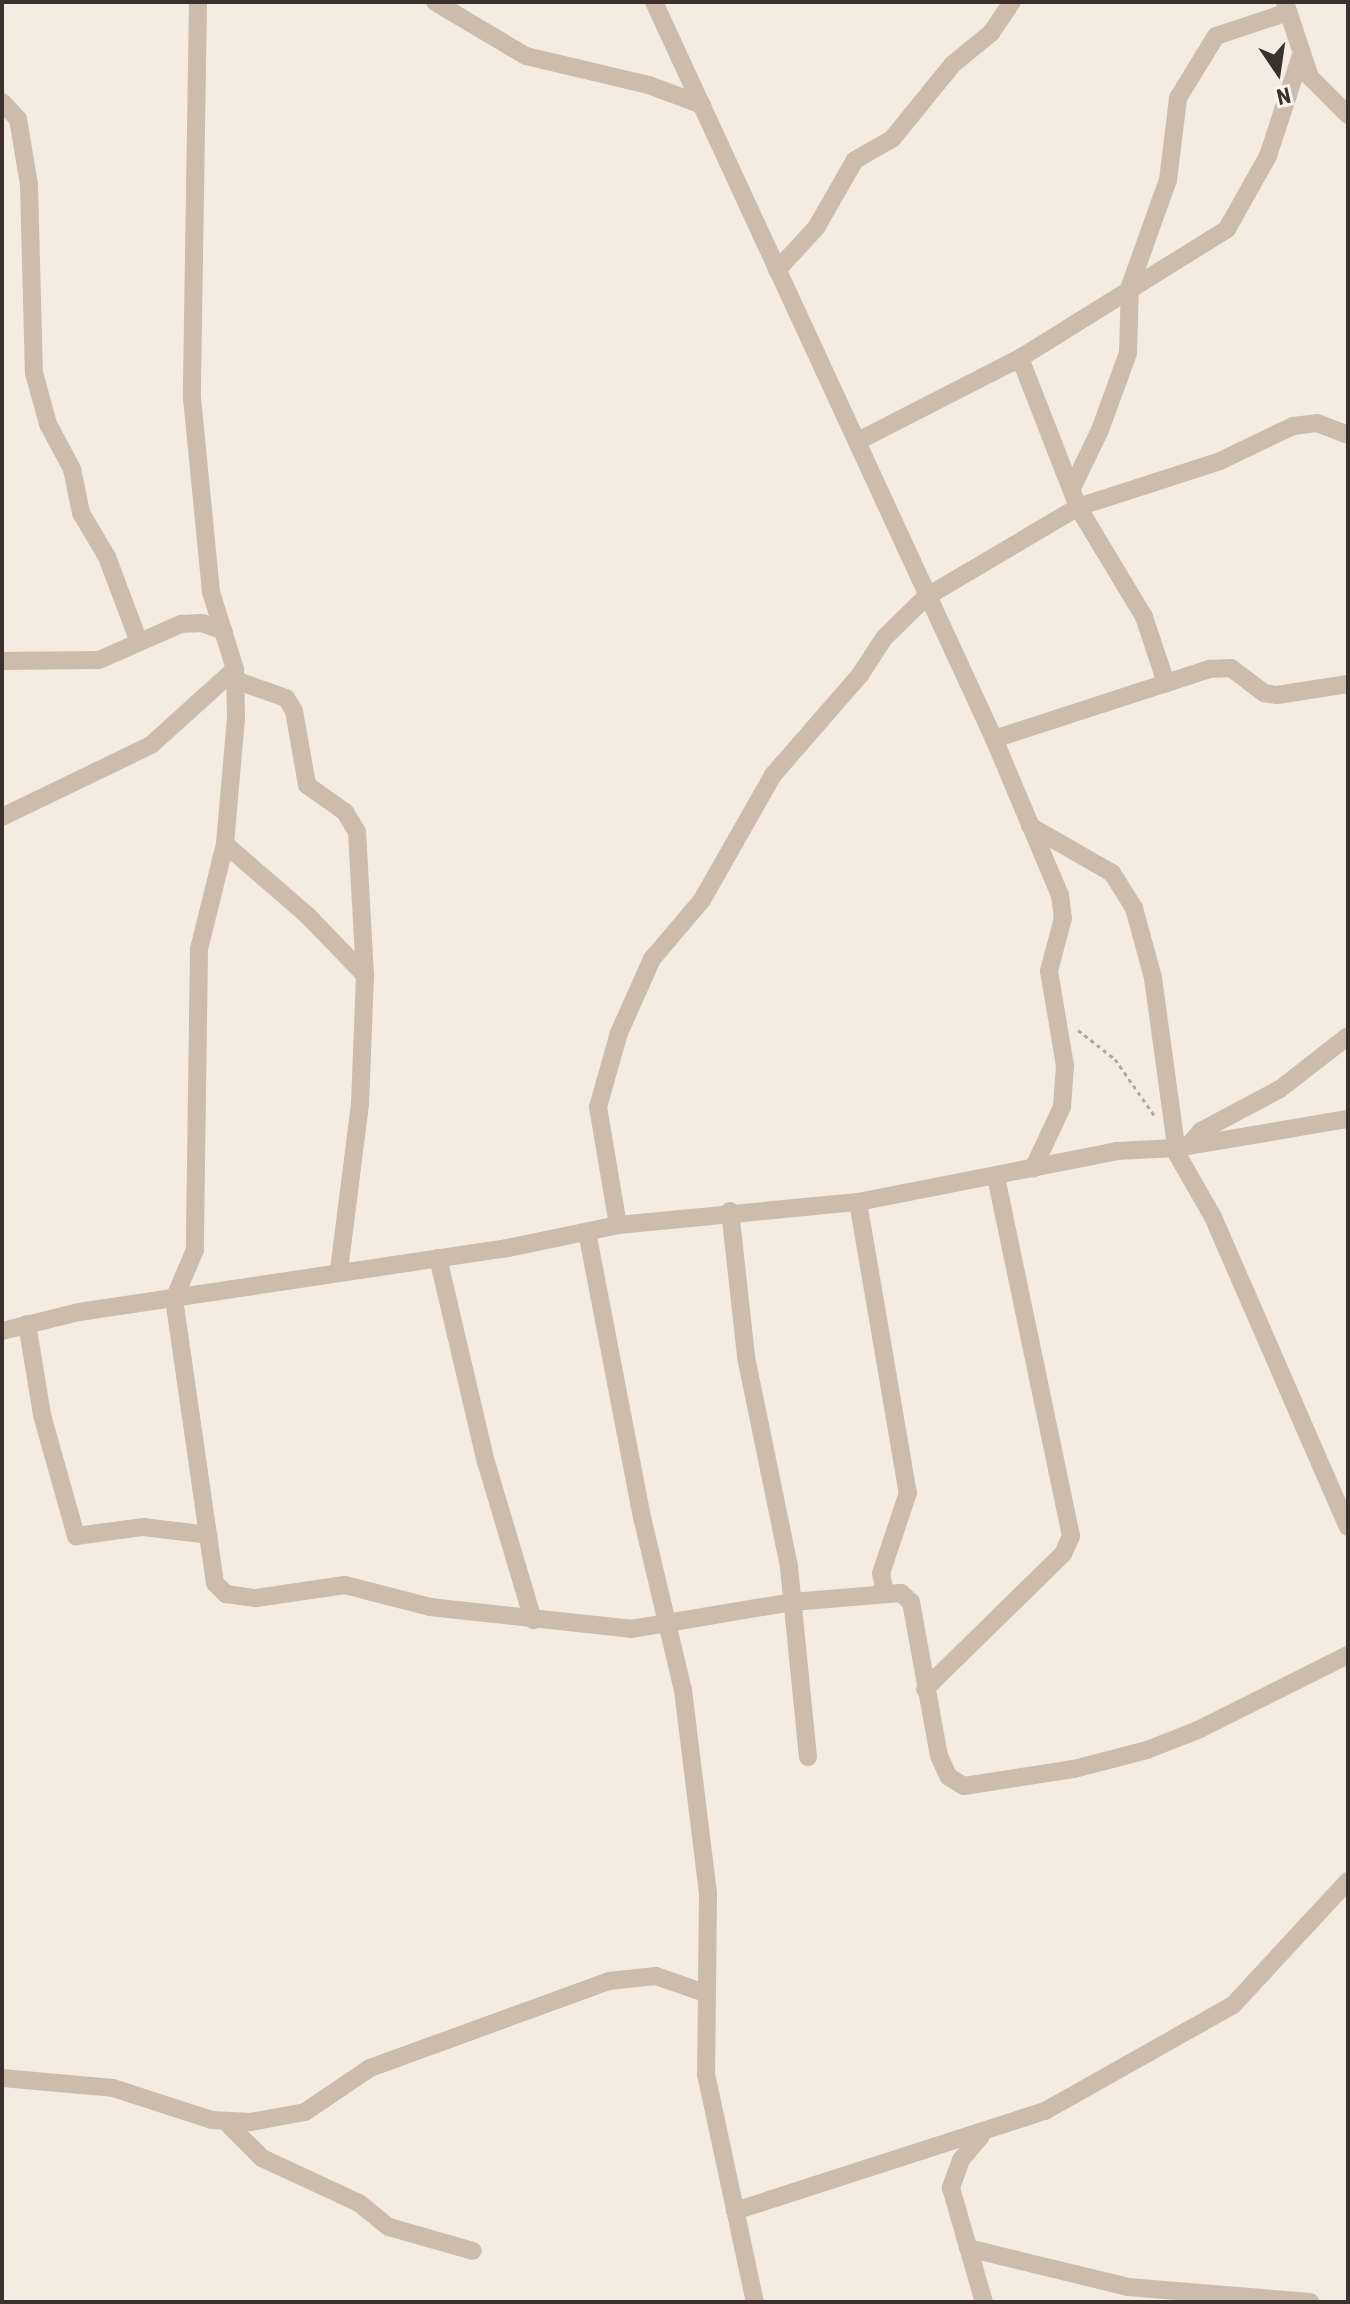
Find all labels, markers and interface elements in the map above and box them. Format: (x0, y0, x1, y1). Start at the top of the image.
north arrow (1238, 32, 1318, 112)
text: N (1274, 82, 1293, 110)

